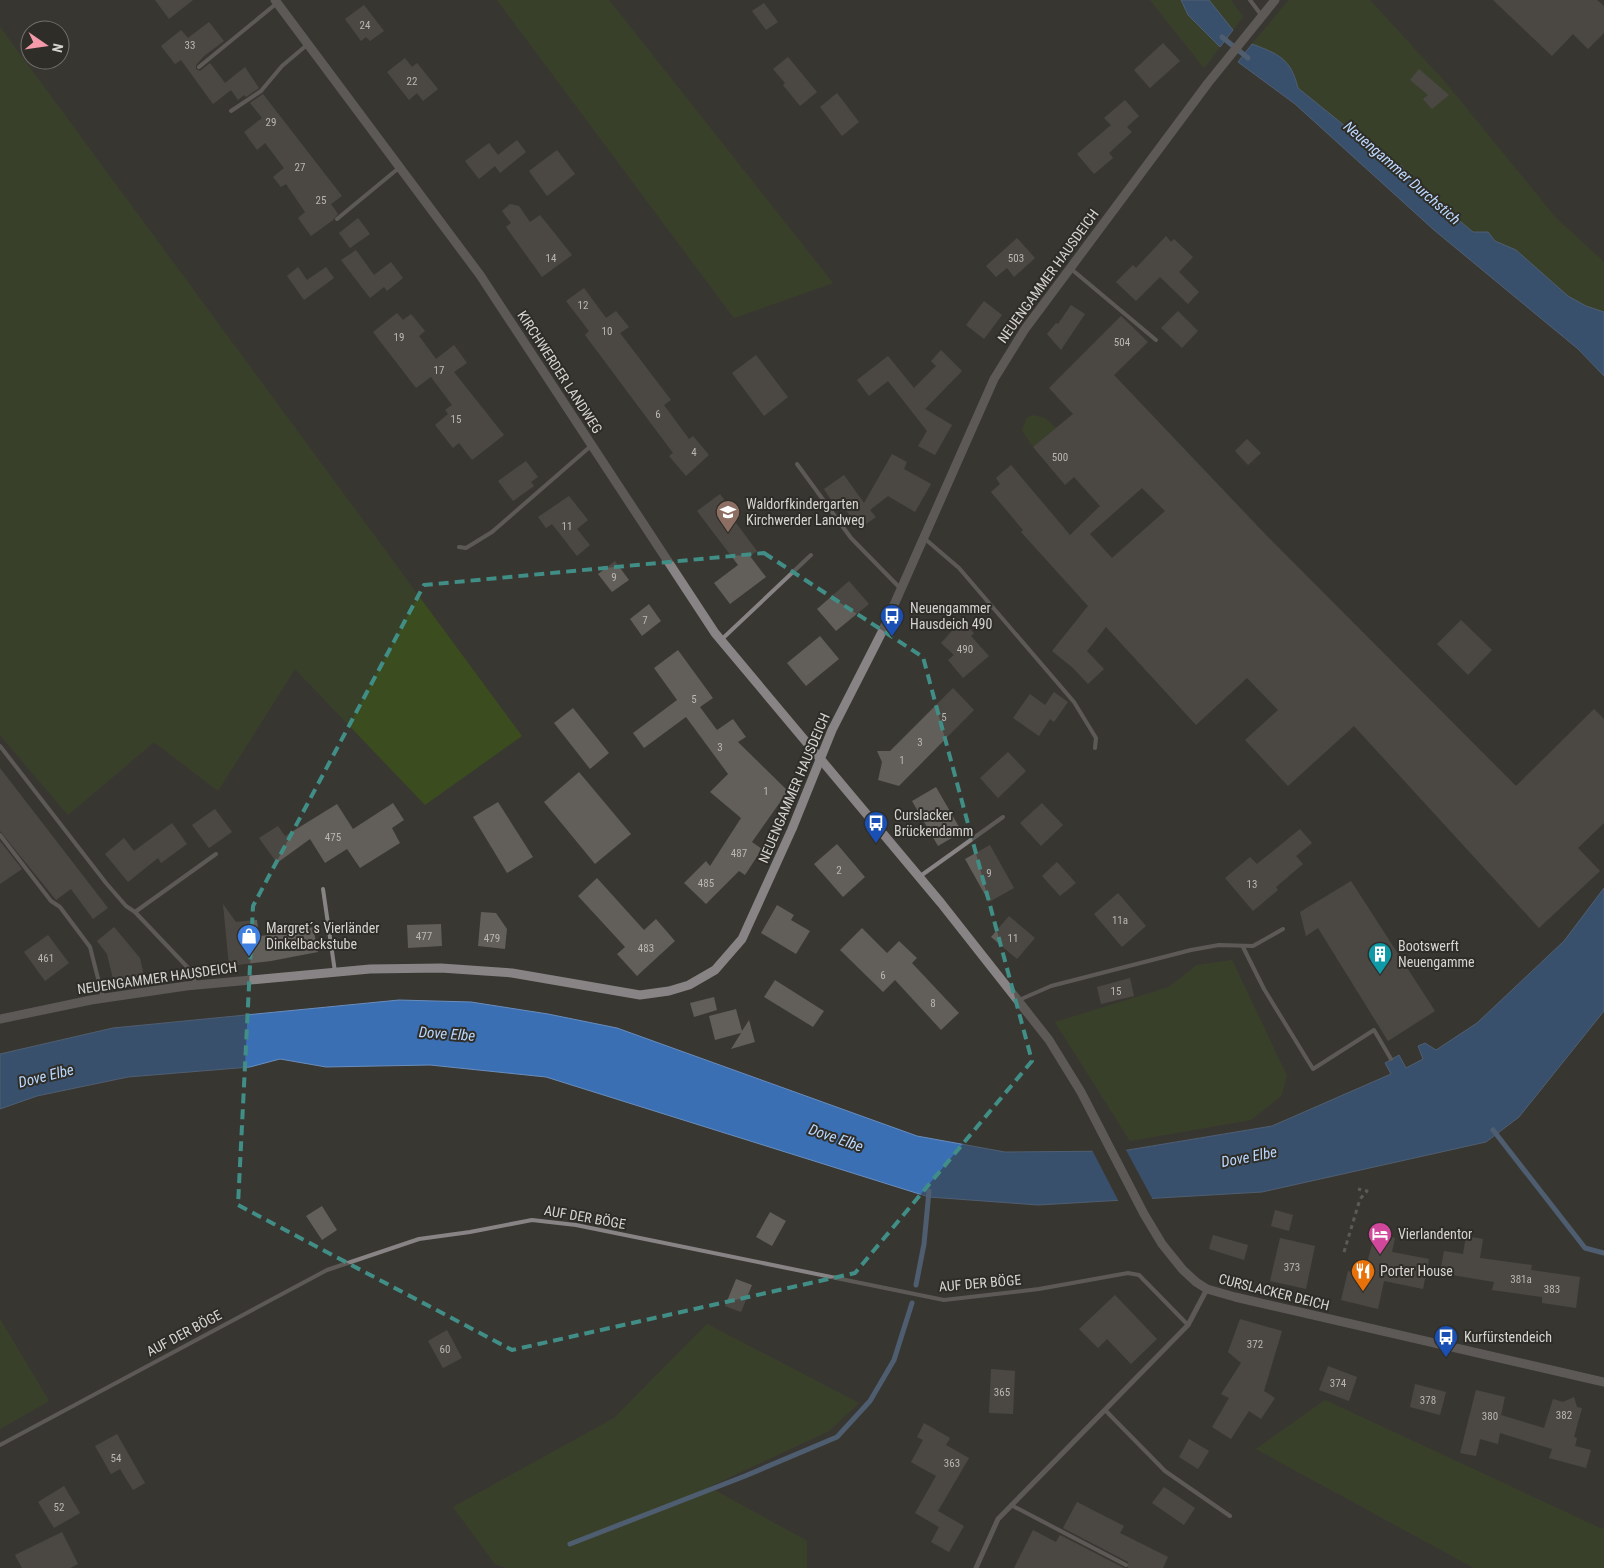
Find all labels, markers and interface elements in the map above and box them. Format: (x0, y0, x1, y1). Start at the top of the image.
house number: 24 (360, 19, 371, 32)
north arrow (20, 20, 70, 70)
house number: 33 (185, 39, 195, 52)
text: N (49, 42, 66, 54)
house number: 22 (407, 75, 417, 88)
house number: 29 (266, 116, 276, 129)
water label: Neuengammer Durchstich (1340, 117, 1464, 229)
house number: 27 (295, 161, 305, 174)
house number: 25 (316, 194, 326, 207)
street label: NEUENGAMMER HAUSDEICH (994, 206, 1102, 346)
house number: 14 (546, 252, 557, 265)
house number: 503 (1008, 252, 1024, 265)
house number: 12 (578, 299, 588, 312)
street label: KIRCHWERDER LANDWEG (514, 308, 606, 436)
house number: 10 (602, 325, 612, 338)
house number: 19 (394, 331, 404, 344)
house number: 504 (1114, 336, 1131, 349)
house number: 17 (434, 364, 444, 377)
house number: 6 (655, 408, 661, 421)
house number: 15 (451, 413, 461, 426)
house number: 4 (691, 446, 697, 459)
house number: 500 (1052, 451, 1068, 464)
place label: Waldorfkindergarten Kirchwerder Landweg (746, 496, 865, 528)
school or university icon: Waldorfkindergarten Kirchwerder Landweg (715, 499, 741, 533)
house number: 11 (562, 520, 572, 533)
house number: 9 (611, 571, 617, 584)
place label: Neuengammer Hausdeich 490 (910, 600, 993, 632)
bus stop icon: Neuengammer Hausdeich 490 (879, 603, 905, 637)
house number: 7 (642, 614, 648, 627)
house number: 490 (957, 643, 973, 656)
house number: 5 (691, 693, 697, 706)
street label: NEUENGAMMER HAUSDEICH (755, 711, 833, 865)
house number: 5 (941, 711, 947, 724)
house number: 3 (917, 736, 923, 749)
house number: 3 (717, 741, 723, 754)
house number: 1 (899, 754, 905, 767)
house number: 1 (763, 785, 769, 798)
place label: Curslacker Brückendamm (894, 807, 973, 839)
bus stop icon: Curslacker Brückendamm (863, 810, 889, 844)
house number: 475 (325, 831, 341, 844)
house number: 487 (731, 847, 747, 860)
house number: 2 (836, 864, 842, 877)
house number: 9 (986, 867, 992, 880)
house number: 485 (698, 877, 714, 890)
house number: 13 (1247, 878, 1257, 891)
house number: 11a (1112, 914, 1128, 927)
place label: Margret´s Vierländer Dinkelbackstube (266, 920, 380, 952)
shop icon: Margret´s Vierländer Dinkelbackstube (236, 923, 262, 957)
house number: 477 (416, 930, 432, 943)
house number: 479 (484, 932, 500, 945)
house number: 11 (1008, 932, 1018, 945)
place label: Bootswerft Neuengamme (1398, 938, 1475, 970)
building icon: Bootswerft Neuengamme (1367, 941, 1393, 975)
house number: 483 (638, 942, 654, 955)
house number: 461 (38, 952, 54, 965)
street label: NEUENGAMMER HAUSDEICH (76, 959, 238, 997)
house number: 6 (880, 969, 886, 982)
house number: 15 (1111, 985, 1121, 998)
house number: 8 (930, 997, 936, 1010)
water label: Dove Elbe (418, 1023, 476, 1045)
water label: Dove Elbe (16, 1060, 76, 1092)
water label: Dove Elbe (806, 1120, 866, 1156)
water label: Dove Elbe (1220, 1143, 1279, 1171)
street label: AUF DER BÖGE (543, 1202, 627, 1232)
hotel icon: Vierlandentor (1367, 1221, 1393, 1255)
place label: Vierlandentor (1398, 1226, 1472, 1242)
restaurant icon: Porter House (1350, 1258, 1376, 1292)
house number: 373 (1284, 1261, 1300, 1274)
place label: Porter House (1380, 1263, 1453, 1279)
street label: AUF DER BÖGE (938, 1271, 1022, 1295)
street label: CURSLACKER DEICH (1217, 1271, 1331, 1313)
house number: 381a (1510, 1273, 1532, 1286)
house number: 383 (1544, 1283, 1560, 1296)
street label: AUF DER BÖGE (144, 1307, 224, 1359)
bus stop icon: Kurfürstendeich (1433, 1324, 1459, 1358)
place label: Kurfürstendeich (1464, 1329, 1552, 1345)
house number: 372 (1247, 1338, 1263, 1351)
house number: 60 (440, 1343, 450, 1356)
house number: 374 (1330, 1377, 1347, 1390)
house number: 365 (994, 1386, 1010, 1399)
house number: 378 (1420, 1394, 1436, 1407)
house number: 382 (1556, 1409, 1572, 1422)
house number: 380 (1482, 1410, 1498, 1423)
house number: 54 (111, 1452, 122, 1465)
house number: 363 (944, 1457, 960, 1470)
house number: 52 (54, 1501, 64, 1514)

